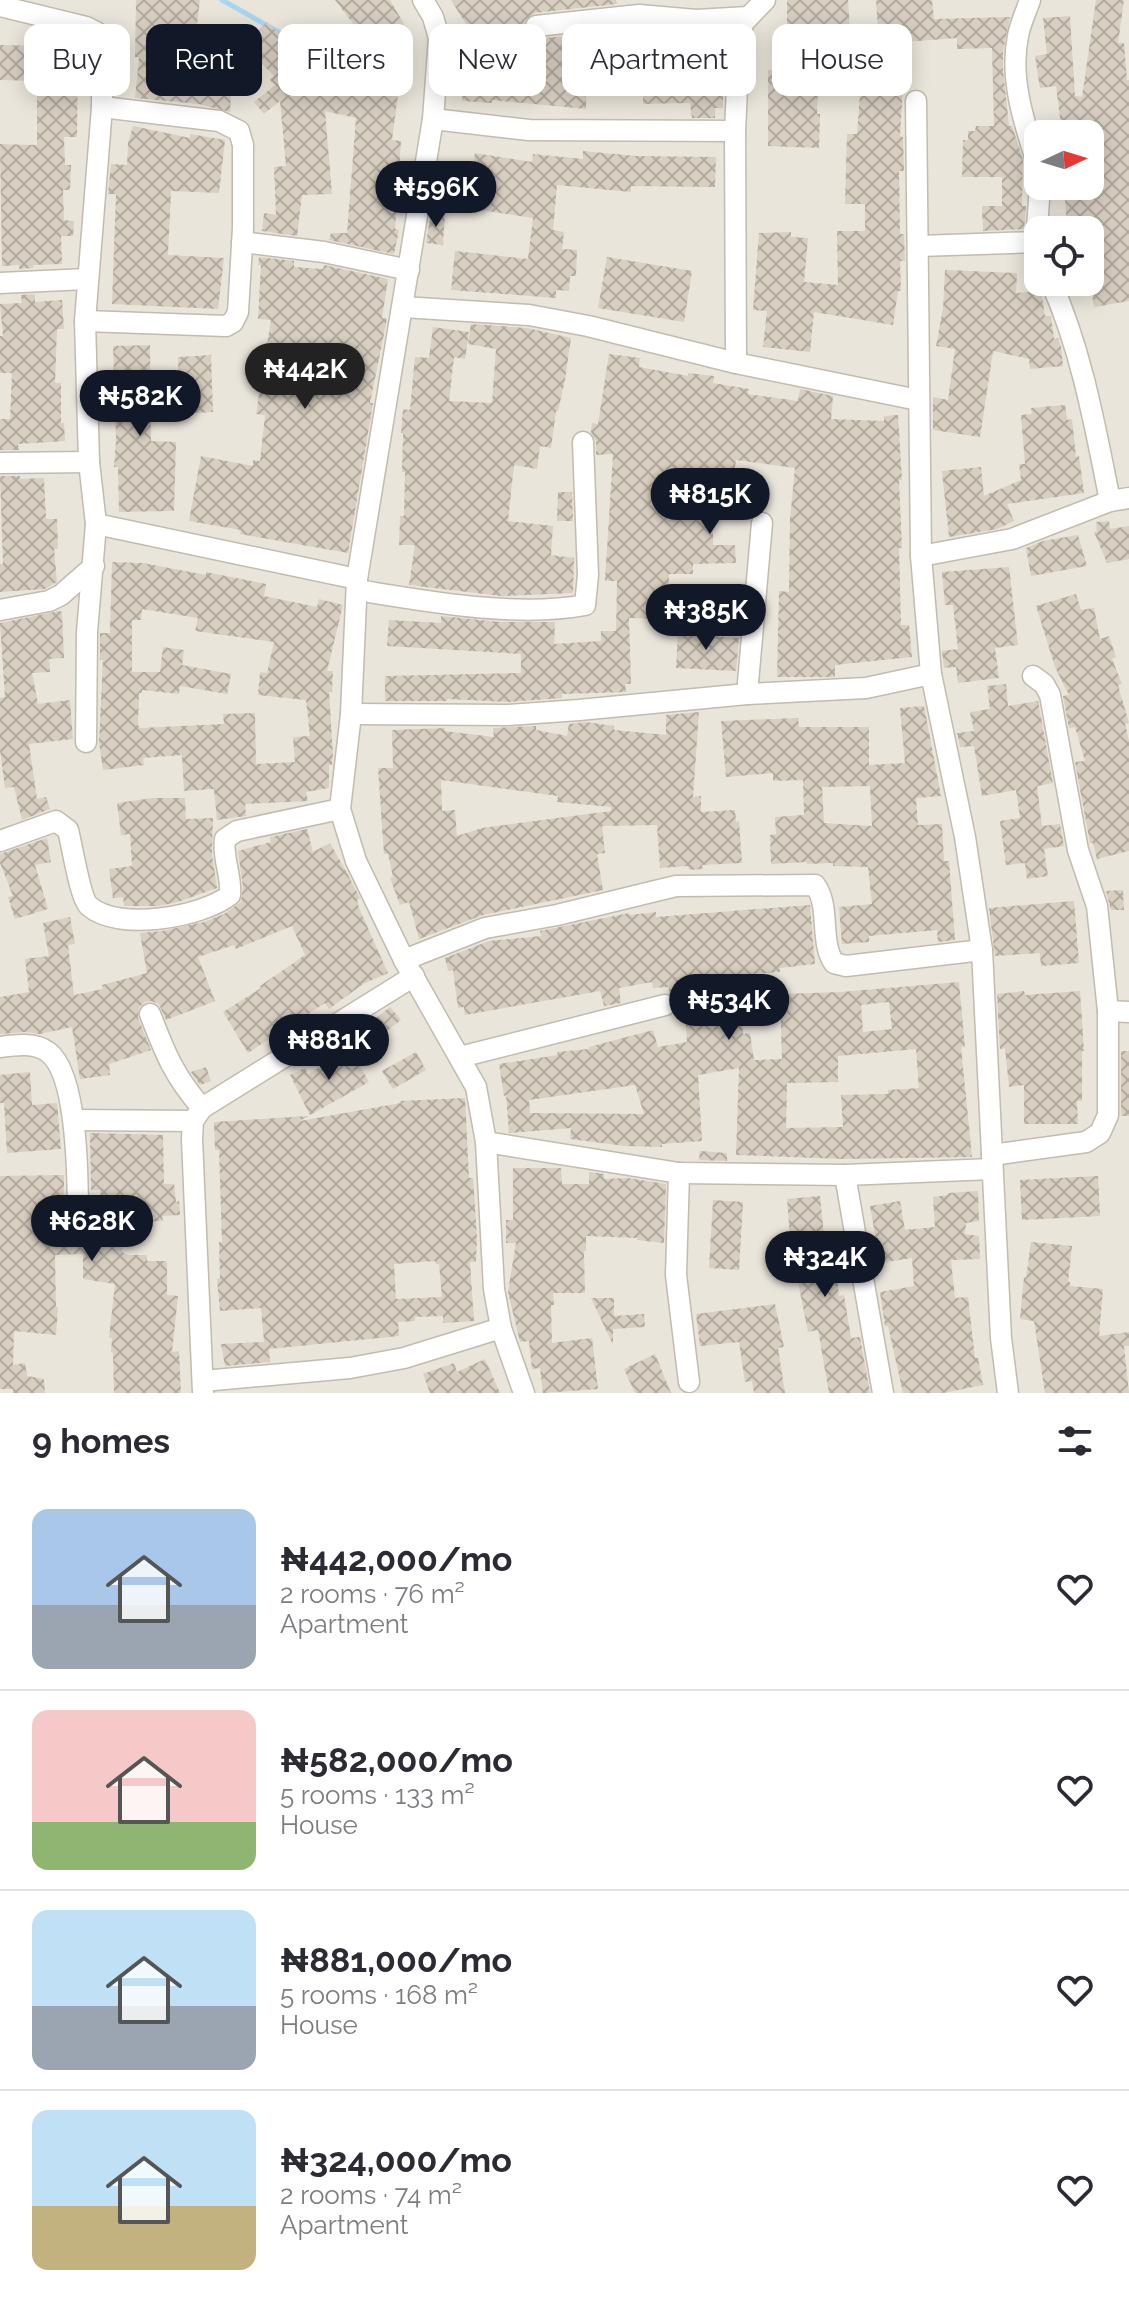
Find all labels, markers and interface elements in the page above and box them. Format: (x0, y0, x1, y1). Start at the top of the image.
chip: Buy (24, 24, 130, 96)
chip: Rent (146, 24, 262, 96)
chip: Filters (278, 24, 413, 96)
chip: New (429, 24, 546, 96)
chip: Apartment (562, 24, 756, 96)
chip: House (772, 24, 912, 96)
north arrow (1024, 120, 1104, 200)
map controls (1024, 120, 1104, 296)
pin: ₦596K (380, 161, 492, 229)
text: ₦596K (393, 172, 479, 202)
button: locate (1024, 216, 1104, 296)
pin: ₦442K (249, 343, 361, 411)
text: ₦442K (263, 354, 347, 384)
pin: ₦582K (84, 370, 196, 438)
text: ₦582K (98, 381, 182, 411)
pin: ₦815K (654, 468, 766, 536)
text: ₦815K (669, 479, 751, 509)
pin: ₦385K (650, 584, 762, 652)
text: ₦385K (664, 595, 748, 625)
pin: ₦534K (673, 974, 785, 1042)
text: ₦534K (687, 985, 771, 1015)
pin: ₦881K (273, 1014, 385, 1082)
text: ₦881K (287, 1025, 371, 1055)
pin: ₦628K (36, 1195, 148, 1263)
text: ₦628K (49, 1206, 135, 1236)
pin: ₦324K (769, 1231, 881, 1299)
text: ₦324K (783, 1242, 867, 1272)
icon: filters (1053, 1419, 1097, 1463)
text: 9 homes (32, 1421, 170, 1461)
text: ₦442,000/mo (280, 1539, 512, 1579)
icon: home (96, 1541, 192, 1637)
icon: heart (1053, 1567, 1097, 1611)
text: 2 rooms · 76 m² (280, 1579, 465, 1609)
text: Apartment (280, 1609, 409, 1639)
text: ₦582,000/mo (280, 1740, 513, 1780)
icon: home (96, 1742, 192, 1838)
icon: heart (1053, 1768, 1097, 1812)
text: 5 rooms · 133 m² (280, 1780, 475, 1810)
text: House (280, 1810, 358, 1840)
text: ₦881,000/mo (280, 1940, 512, 1980)
icon: home (96, 1942, 192, 2038)
icon: heart (1053, 1968, 1097, 2012)
text: 5 rooms · 168 m² (280, 1980, 478, 2010)
text: House (280, 2010, 358, 2040)
text: ₦324,000/mo (280, 2140, 512, 2180)
icon: home (96, 2142, 192, 2238)
icon: heart (1053, 2168, 1097, 2212)
text: 2 rooms · 74 m² (280, 2180, 462, 2210)
text: Apartment (280, 2210, 409, 2240)

